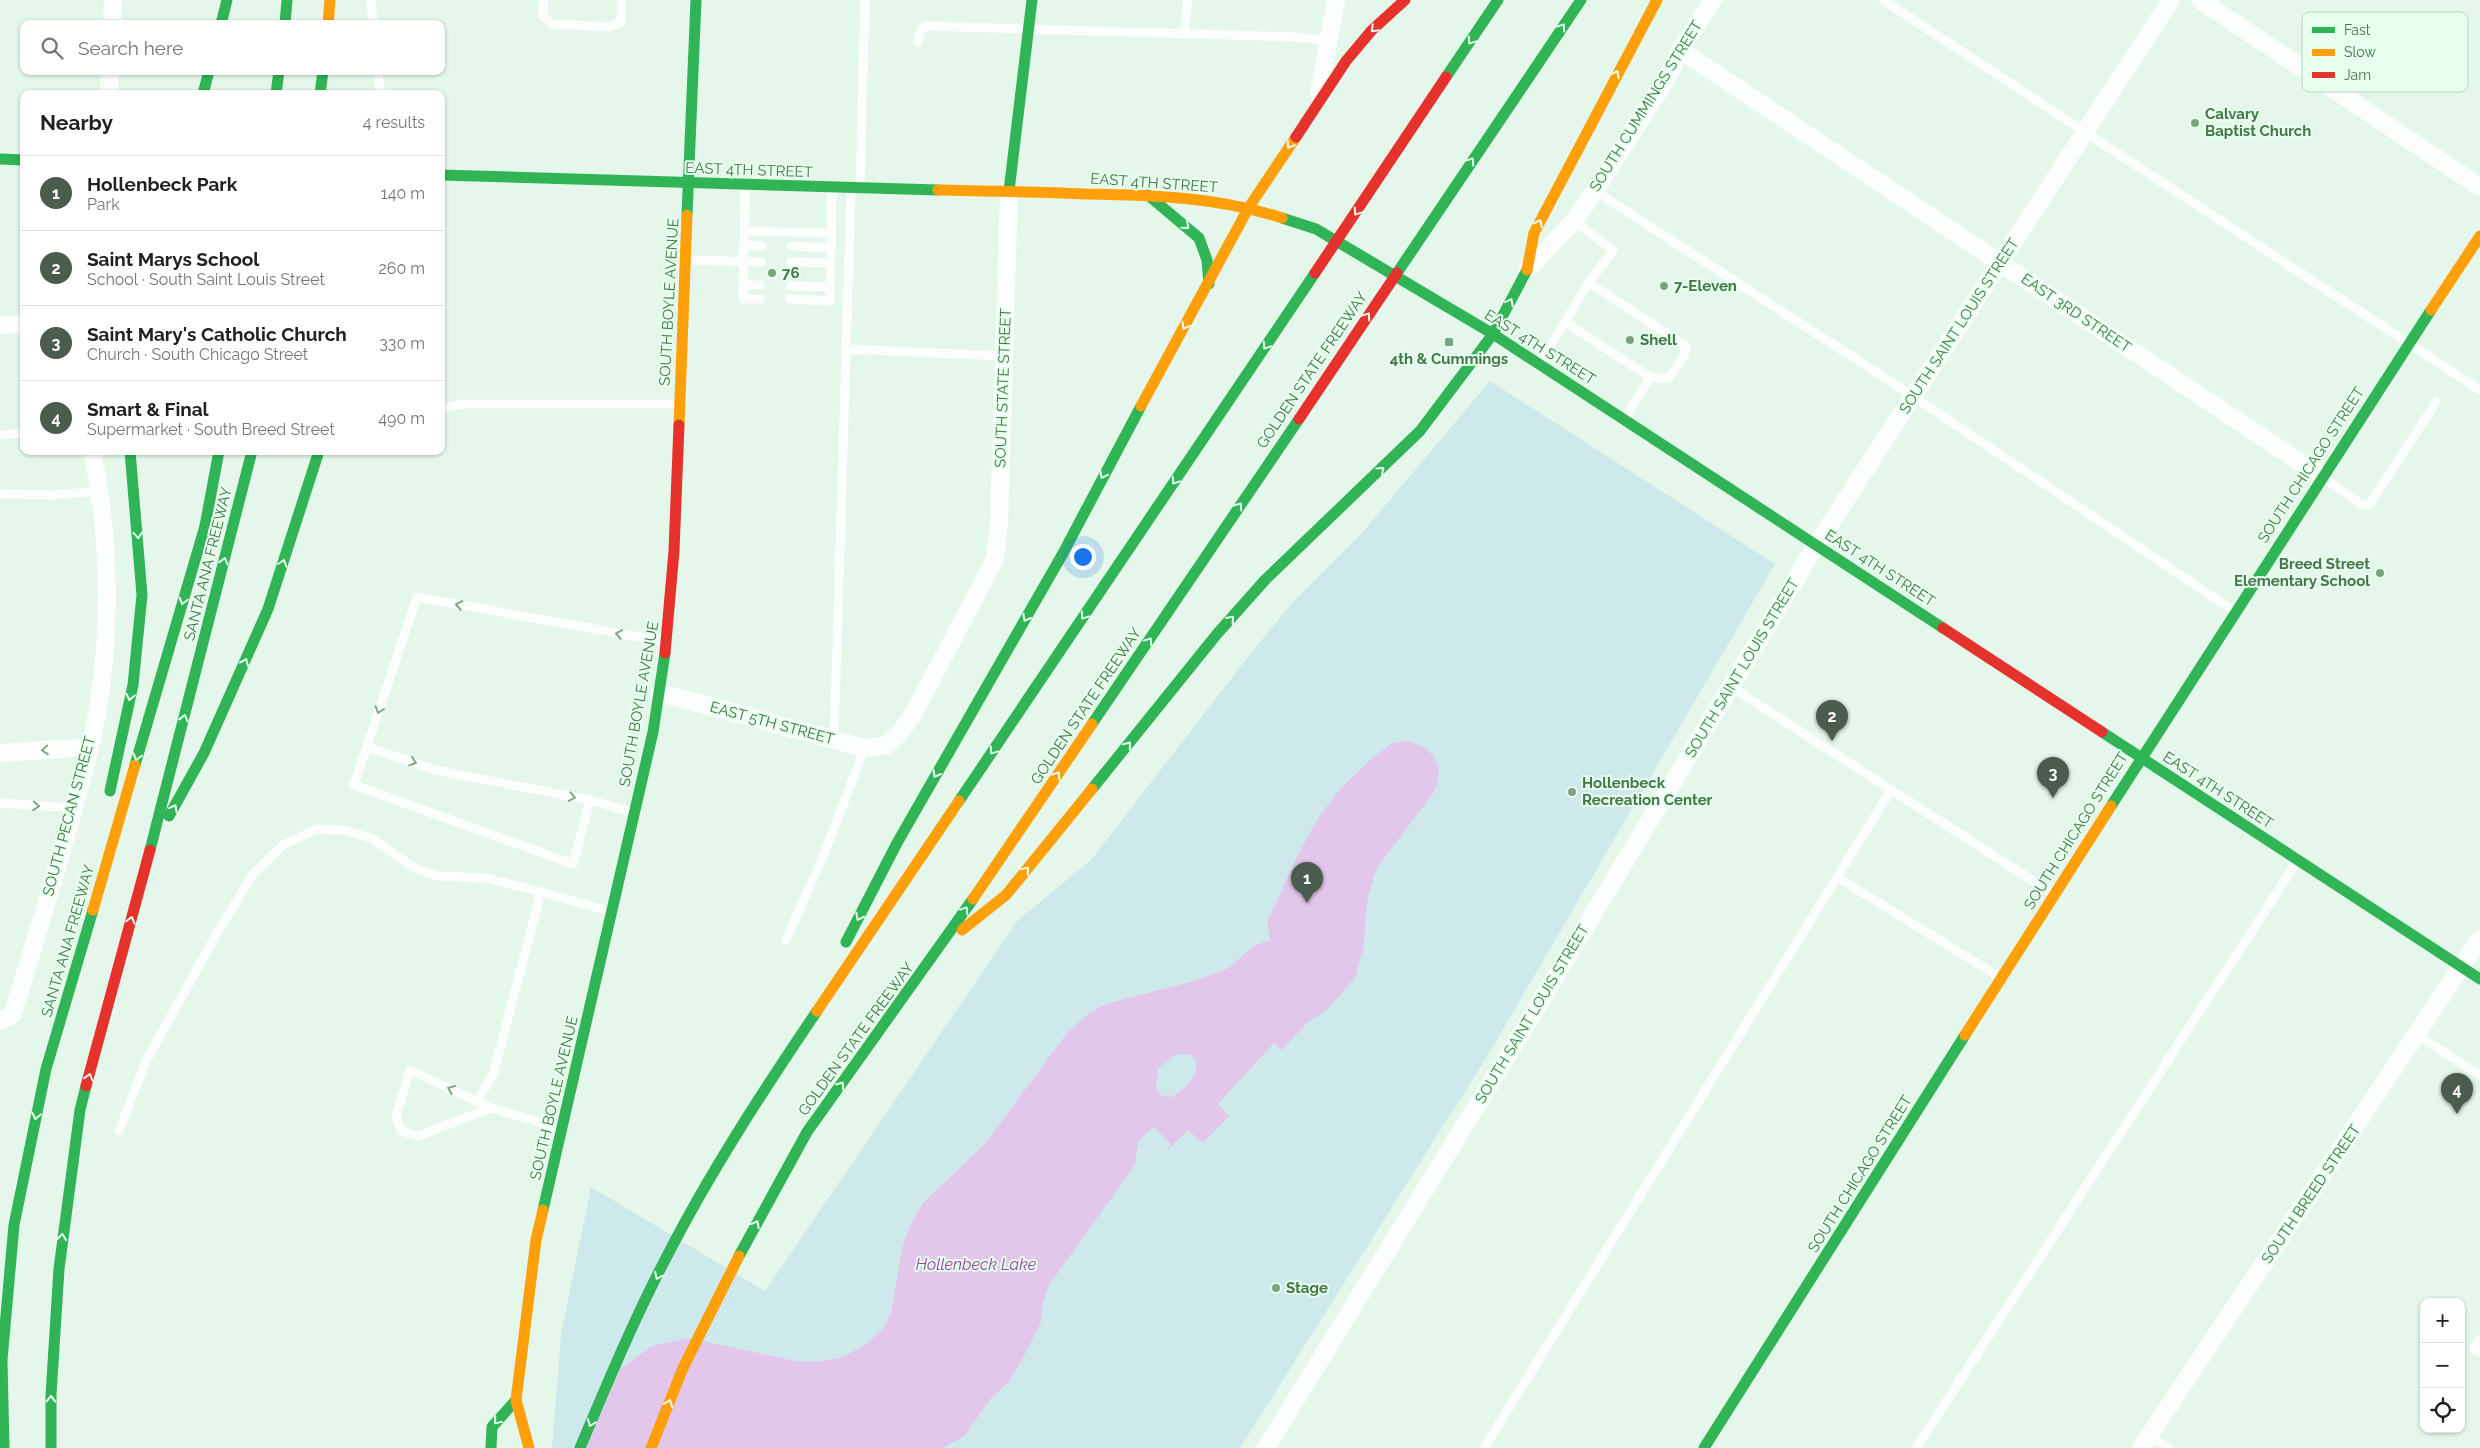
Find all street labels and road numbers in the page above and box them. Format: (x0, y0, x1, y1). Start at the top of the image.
street label: SOUTH CUMMINGS STREET (1586, 17, 1706, 195)
street label: EAST 4TH STREET (685, 159, 813, 181)
street label: EAST 4TH STREET (1090, 170, 1218, 196)
street label: SOUTH BOYLE AVENUE (656, 218, 682, 386)
street label: SOUTH SAINT LOUIS STREET (1895, 235, 2023, 417)
street label: EAST 3RD STREET (2018, 270, 2134, 356)
street label: GOLDEN STATE FREEWAY (1253, 288, 1371, 452)
street label: EAST 4TH STREET (1481, 306, 1599, 388)
street label: SOUTH STATE STREET (991, 308, 1015, 468)
street label: SOUTH CHICAGO STREET (2254, 384, 2368, 546)
street label: SANTA ANA FREEWAY (180, 485, 236, 643)
street label: EAST 4TH STREET (1822, 526, 1938, 610)
street label: SOUTH SAINT LOUIS STREET (1681, 575, 1803, 761)
street label: SOUTH BOYLE AVENUE (616, 620, 662, 788)
street label: GOLDEN STATE FREEWAY (1027, 624, 1145, 788)
street label: EAST 5TH STREET (708, 698, 836, 748)
street label: SOUTH PECAN STREET (39, 734, 99, 898)
street label: EAST 4TH STREET (2160, 748, 2276, 832)
street label: SOUTH CHICAGO STREET (2020, 749, 2132, 913)
street label: SANTA ANA FREEWAY (38, 863, 98, 1019)
street label: SOUTH SAINT LOUIS STREET (1471, 921, 1593, 1107)
street label: GOLDEN STATE FREEWAY (794, 959, 918, 1119)
street label: SOUTH BOYLE AVENUE (526, 1014, 582, 1182)
street label: SOUTH CHICAGO STREET (1804, 1092, 1916, 1256)
street label: SOUTH BREED STREET (2258, 1121, 2364, 1267)

